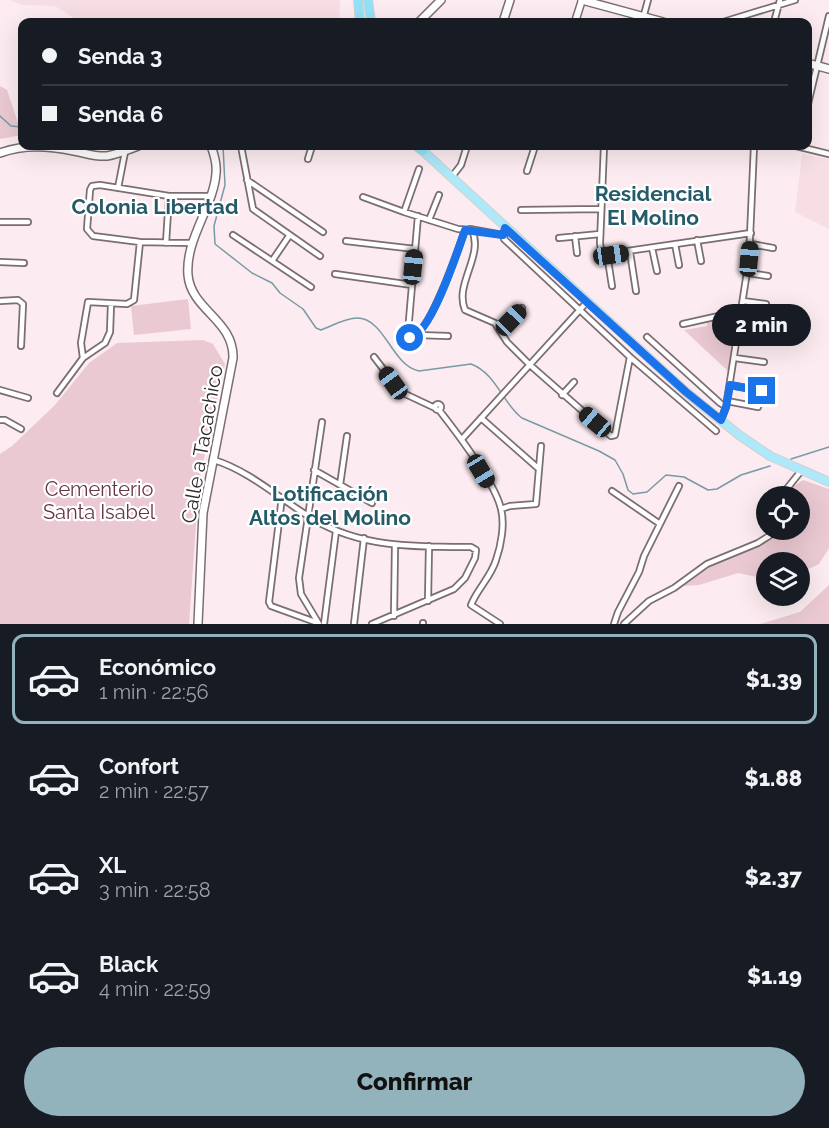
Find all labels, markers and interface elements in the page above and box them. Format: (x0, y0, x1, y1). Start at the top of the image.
text: Senda 3 (78, 43, 162, 69)
text: Senda 6 (78, 101, 163, 127)
district label: Residencial El Molino (595, 181, 712, 230)
district label: Colonia Libertad (72, 194, 238, 219)
car (738, 240, 760, 278)
car (592, 244, 630, 266)
car (402, 248, 424, 286)
car (492, 301, 530, 339)
callout: 2 min (712, 304, 812, 346)
text: 2 min (735, 313, 788, 337)
route start (396, 324, 423, 351)
street label: Calle a Tacachico (176, 363, 228, 525)
car (375, 363, 411, 403)
route end (748, 377, 775, 404)
car (575, 404, 615, 440)
car (464, 451, 498, 491)
park label: Cementerio Santa Isabel (43, 477, 156, 524)
district label: Lotificación Altos del Molino (249, 481, 411, 530)
map controls (756, 486, 810, 606)
button: locate (756, 486, 810, 540)
button: layers (756, 552, 810, 606)
icon: car (27, 652, 81, 706)
text: Económico (99, 654, 216, 680)
text: $1.39 (746, 666, 802, 692)
text: 1 min · 22:56 (99, 680, 209, 704)
icon: car (27, 751, 81, 805)
text: Confort (99, 753, 179, 779)
text: $1.88 (745, 765, 802, 791)
text: 2 min · 22:57 (99, 779, 209, 803)
icon: car (27, 850, 81, 904)
text: XL (99, 852, 126, 878)
text: $2.37 (745, 864, 802, 890)
text: 3 min · 22:58 (99, 878, 211, 902)
icon: car (27, 949, 81, 1003)
text: Black (99, 951, 158, 977)
text: $1.19 (747, 963, 802, 989)
text: 4 min · 22:59 (99, 977, 211, 1001)
button: Confirmar (24, 1047, 805, 1116)

